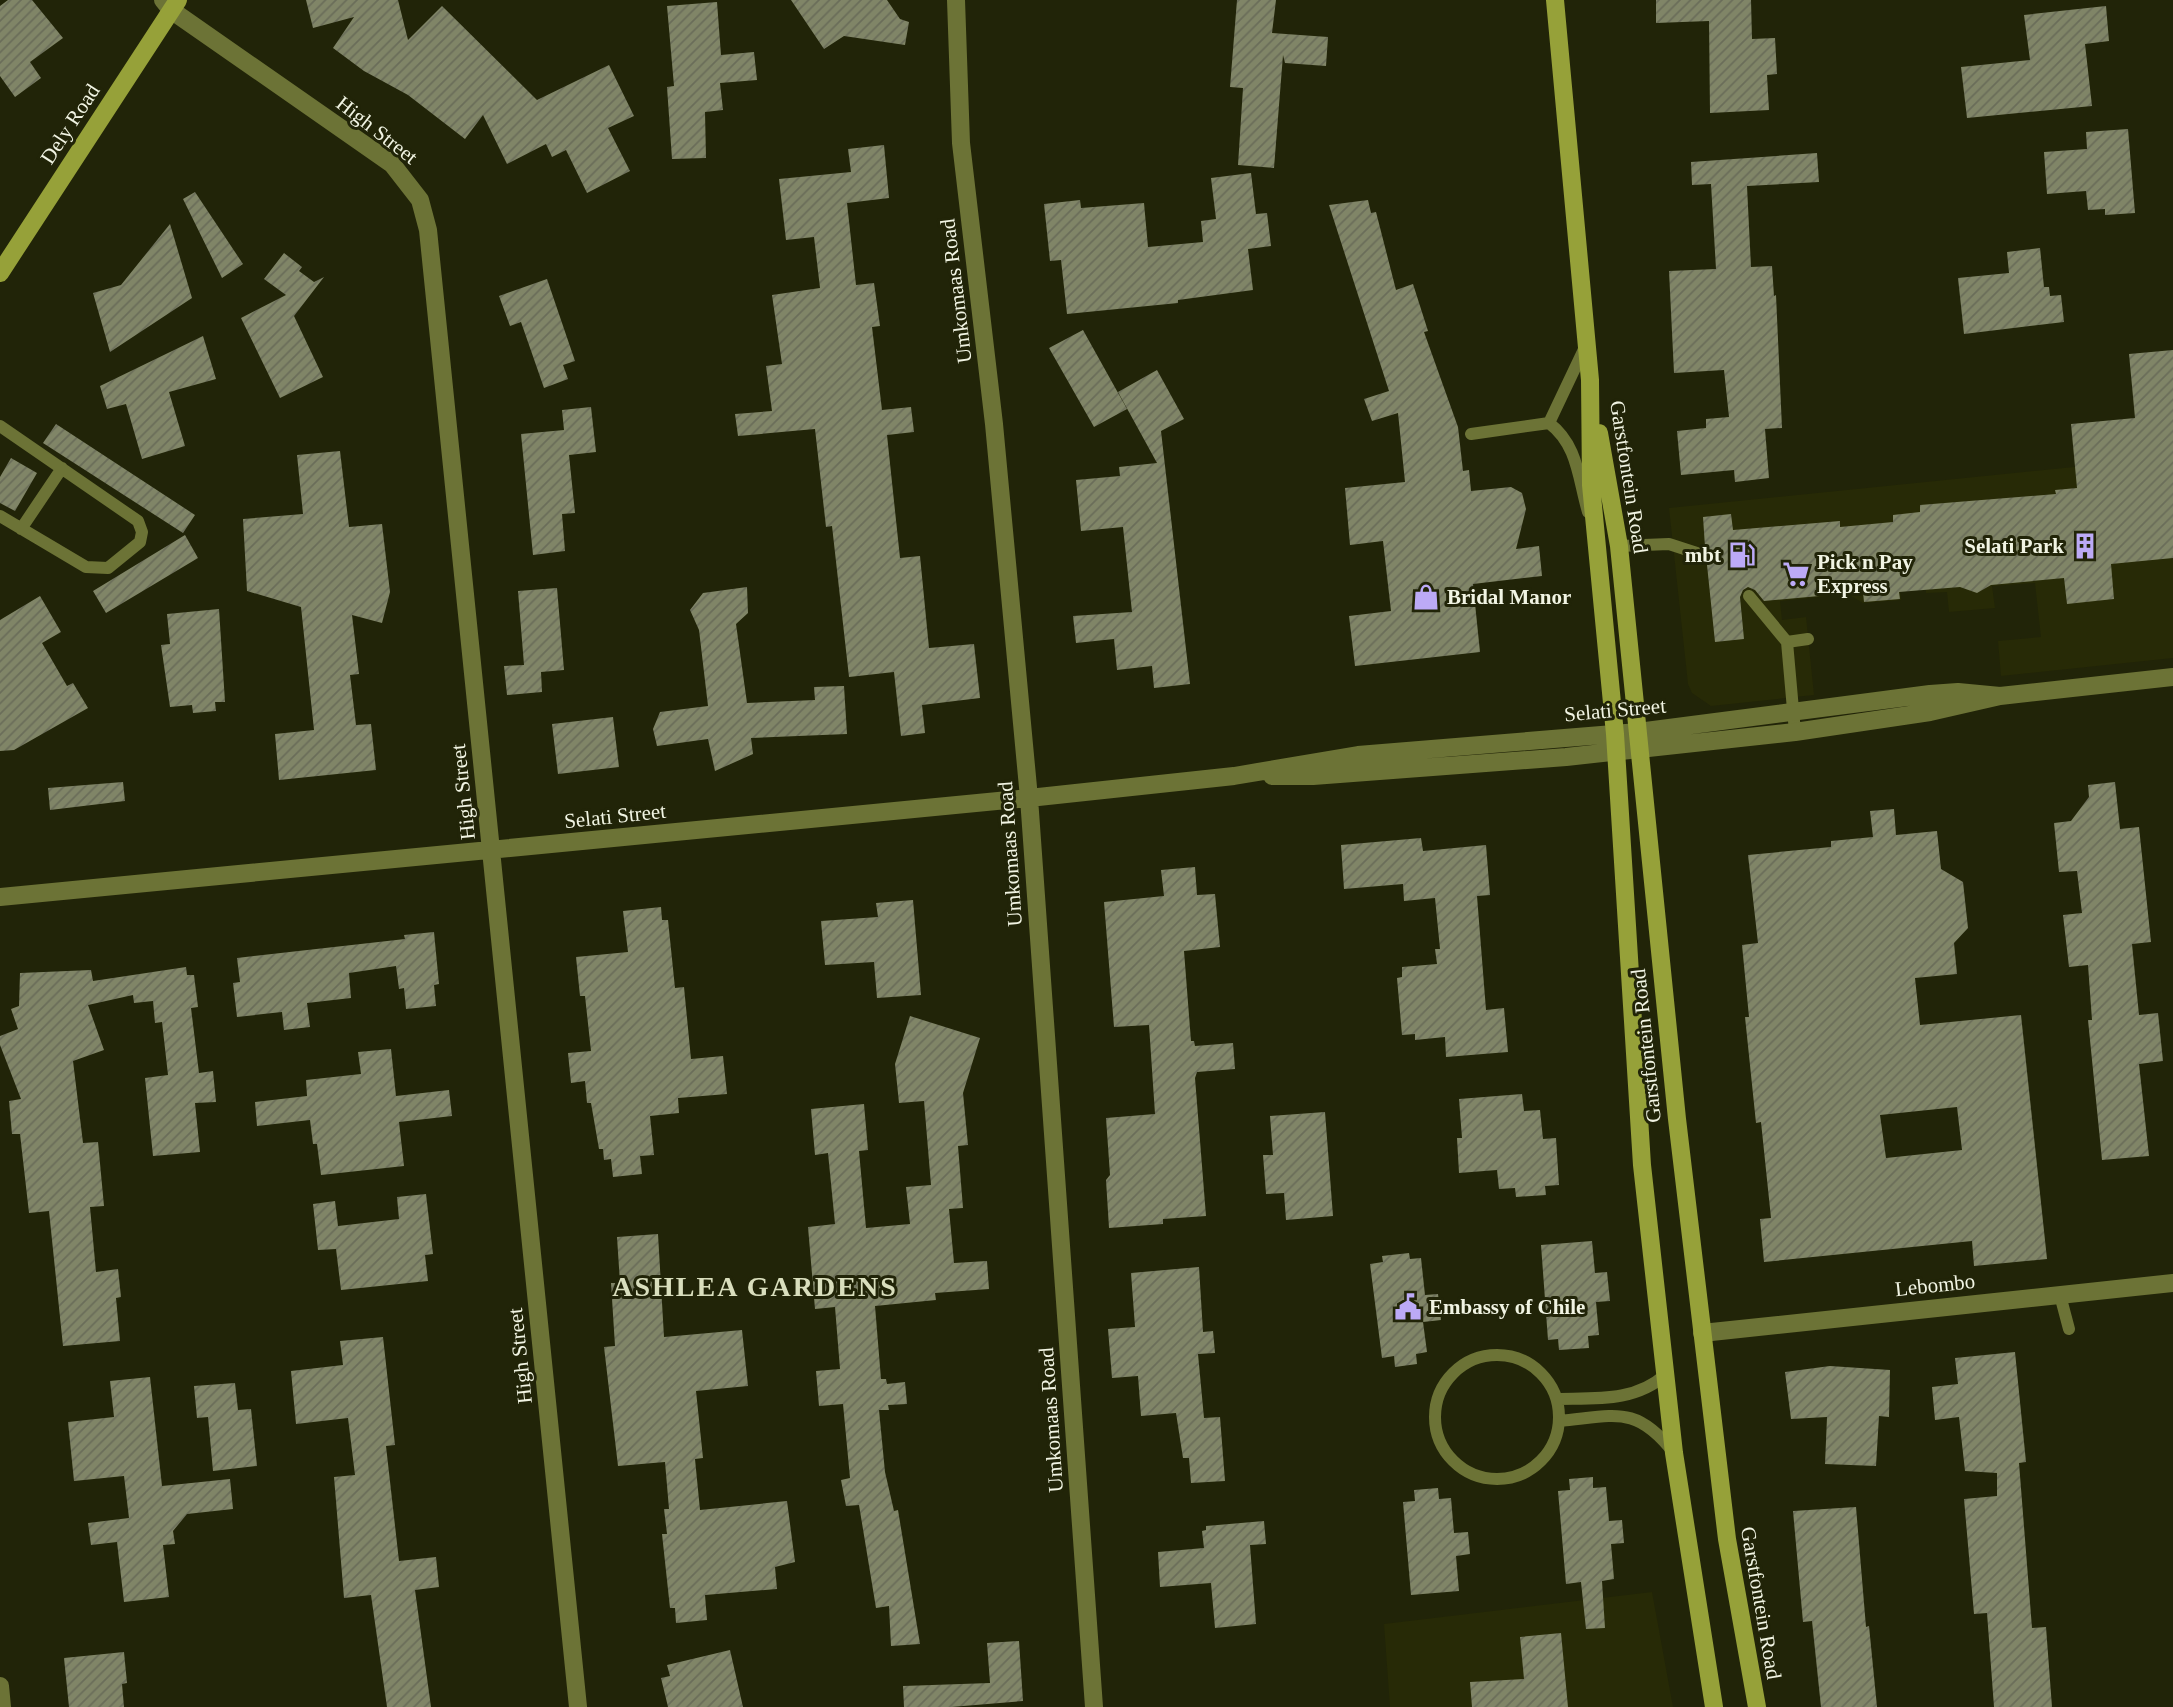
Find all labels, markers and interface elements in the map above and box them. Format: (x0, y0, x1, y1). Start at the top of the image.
street label: Dely Road (35, 79, 105, 168)
street label: High Street (332, 91, 422, 169)
street label: Umkomaas Road (935, 217, 977, 365)
street label: Garstfontein Road (1605, 399, 1653, 556)
building icon: Selati Park (2070, 531, 2100, 561)
place label: Selati Park (1964, 534, 2064, 558)
fuel station icon: mbt (1727, 540, 1757, 570)
place label: mbt (1685, 543, 1721, 567)
place label: Pick n Pay Express (1817, 550, 1913, 598)
supermarket icon: Pick n Pay Express (1781, 559, 1811, 589)
shop icon: Bridal Manor (1411, 582, 1441, 612)
place label: Bridal Manor (1447, 585, 1571, 609)
street label: Selati Street (1563, 694, 1667, 726)
street label: High Street (446, 743, 480, 841)
street label: Umkomaas Road (993, 780, 1027, 927)
street label: Selati Street (563, 799, 667, 833)
street label: Garstfontein Road (1626, 967, 1666, 1124)
street label: Lebombo (1894, 1269, 1976, 1301)
district label: ASHLEA GARDENS (612, 1271, 898, 1302)
public building icon: Embassy of Chile (1393, 1292, 1423, 1322)
place label: Embassy of Chile (1429, 1295, 1585, 1319)
street label: High Street (503, 1307, 537, 1405)
street label: Umkomaas Road (1034, 1346, 1068, 1493)
street label: Garstfontein Road (1736, 1525, 1786, 1682)

